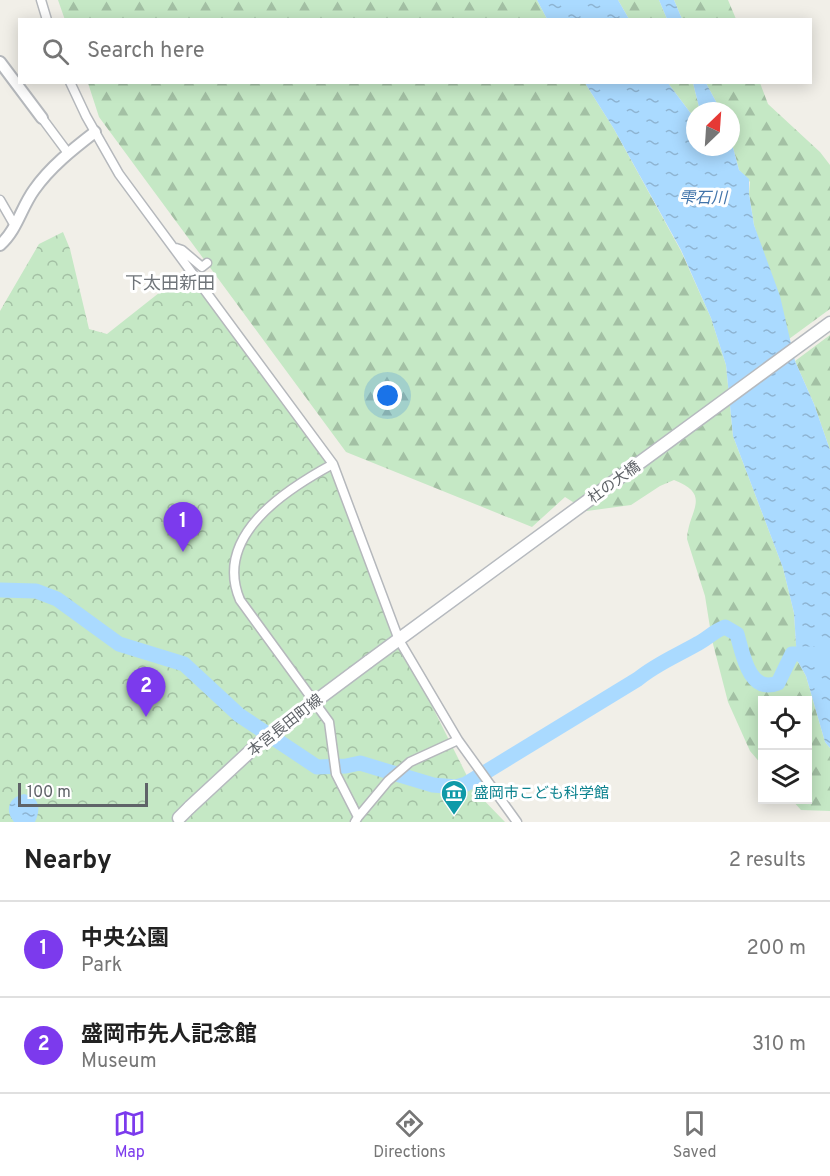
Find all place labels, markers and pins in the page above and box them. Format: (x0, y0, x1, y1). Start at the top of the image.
pin: 1 (164, 502, 202, 552)
pin: 2 (126, 668, 166, 717)
museum icon: 盛岡市こども科学館 (439, 778, 469, 816)
place label: 盛岡市こども科学館 (474, 784, 609, 804)

